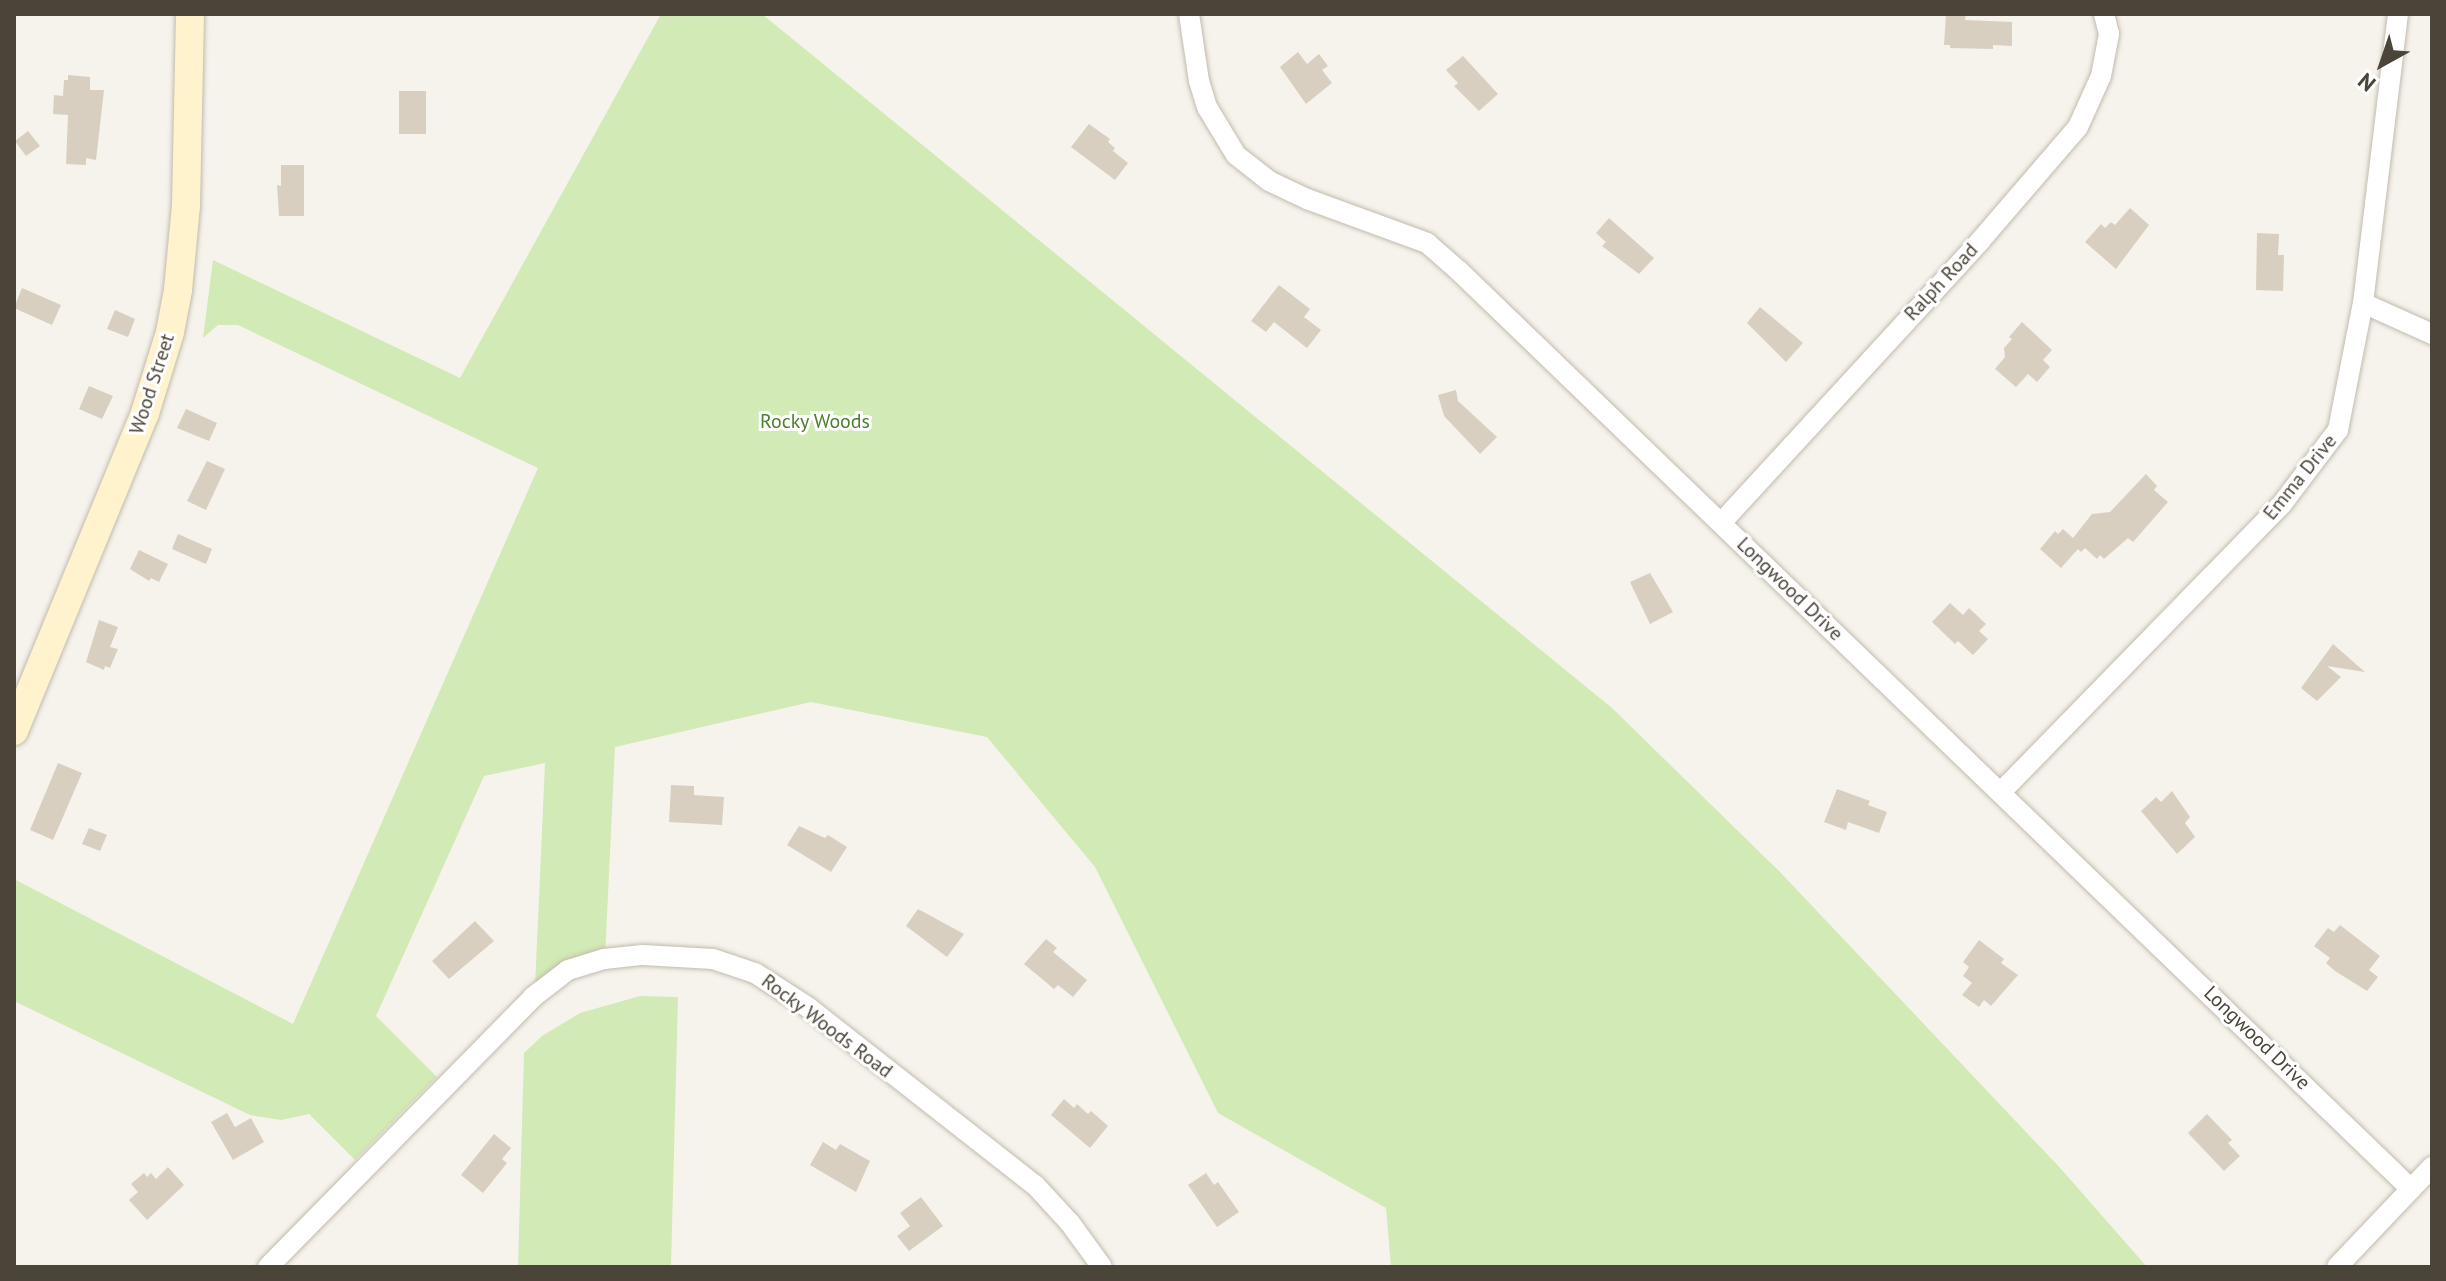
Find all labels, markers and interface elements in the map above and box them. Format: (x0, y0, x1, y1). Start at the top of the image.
north arrow (2342, 24, 2422, 104)
text: N (2352, 67, 2381, 98)
street label: Ralph Road (1899, 238, 1983, 326)
street label: Wood Street (124, 331, 180, 437)
park label: Rocky Woods (759, 409, 871, 433)
street label: Emma Drive (2258, 429, 2342, 525)
street label: Longwood Drive (1732, 532, 1848, 646)
street label: Rocky Woods Road (756, 969, 898, 1083)
street label: Longwood Drive (2199, 981, 2315, 1095)

